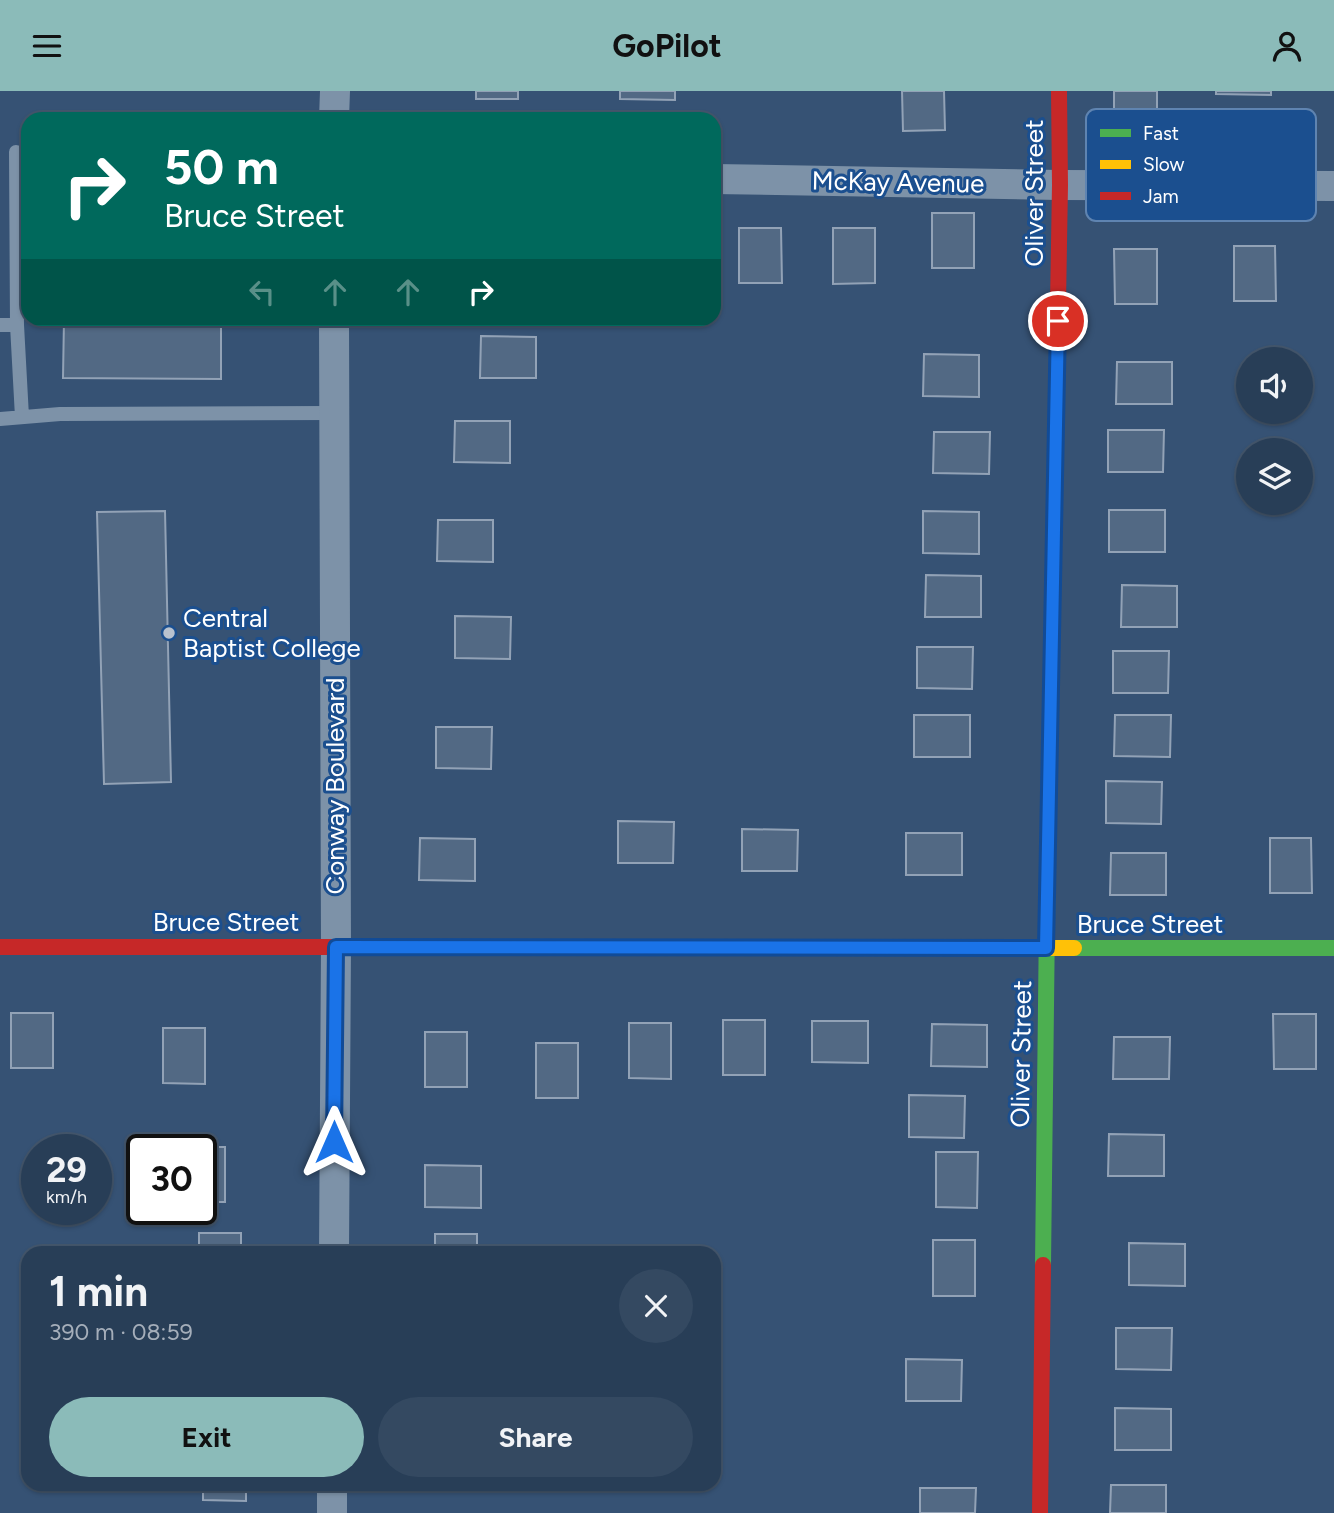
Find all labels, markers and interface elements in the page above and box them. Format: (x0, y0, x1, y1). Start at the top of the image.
icon: menu (28, 27, 66, 65)
text: GoPilot (612, 27, 722, 65)
icon: person (1268, 27, 1306, 65)
legend (1086, 109, 1316, 221)
street label: Oliver Street (1018, 119, 1050, 267)
text: Fast (1143, 122, 1179, 145)
text: 50 m (164, 137, 279, 196)
icon: right (49, 140, 140, 231)
text: Slow (1143, 153, 1185, 176)
street label: McKay Avenue (811, 164, 985, 200)
text: Jam (1143, 185, 1179, 208)
text: Bruce Street (164, 197, 345, 235)
icon: left (243, 273, 281, 311)
icon: ahead (316, 273, 354, 311)
icon: ahead (389, 273, 427, 311)
icon: right (462, 273, 500, 311)
pin (1028, 291, 1088, 351)
icon: arrive (1039, 302, 1077, 340)
map controls (1236, 347, 1313, 515)
button: sound (1236, 347, 1313, 424)
button: layers (1236, 438, 1313, 515)
place label: Central Baptist College (183, 602, 361, 664)
marker: Central Baptist College (161, 625, 177, 641)
street label: Conway Boulevard (319, 678, 351, 894)
street label: Bruce Street (153, 906, 300, 938)
street label: Bruce Street (1077, 908, 1224, 940)
street label: Oliver Street (1004, 980, 1038, 1128)
position arrow (297, 1105, 371, 1179)
speed limit sign: 30 (126, 1134, 217, 1225)
text: 29 (46, 1149, 87, 1191)
text: km/h (46, 1186, 87, 1208)
text: 1 min (49, 1266, 148, 1317)
button: close (619, 1269, 693, 1343)
text: 390 m · 08:59 (49, 1318, 193, 1346)
button: Exit (49, 1397, 364, 1477)
button: Share (378, 1397, 693, 1477)

